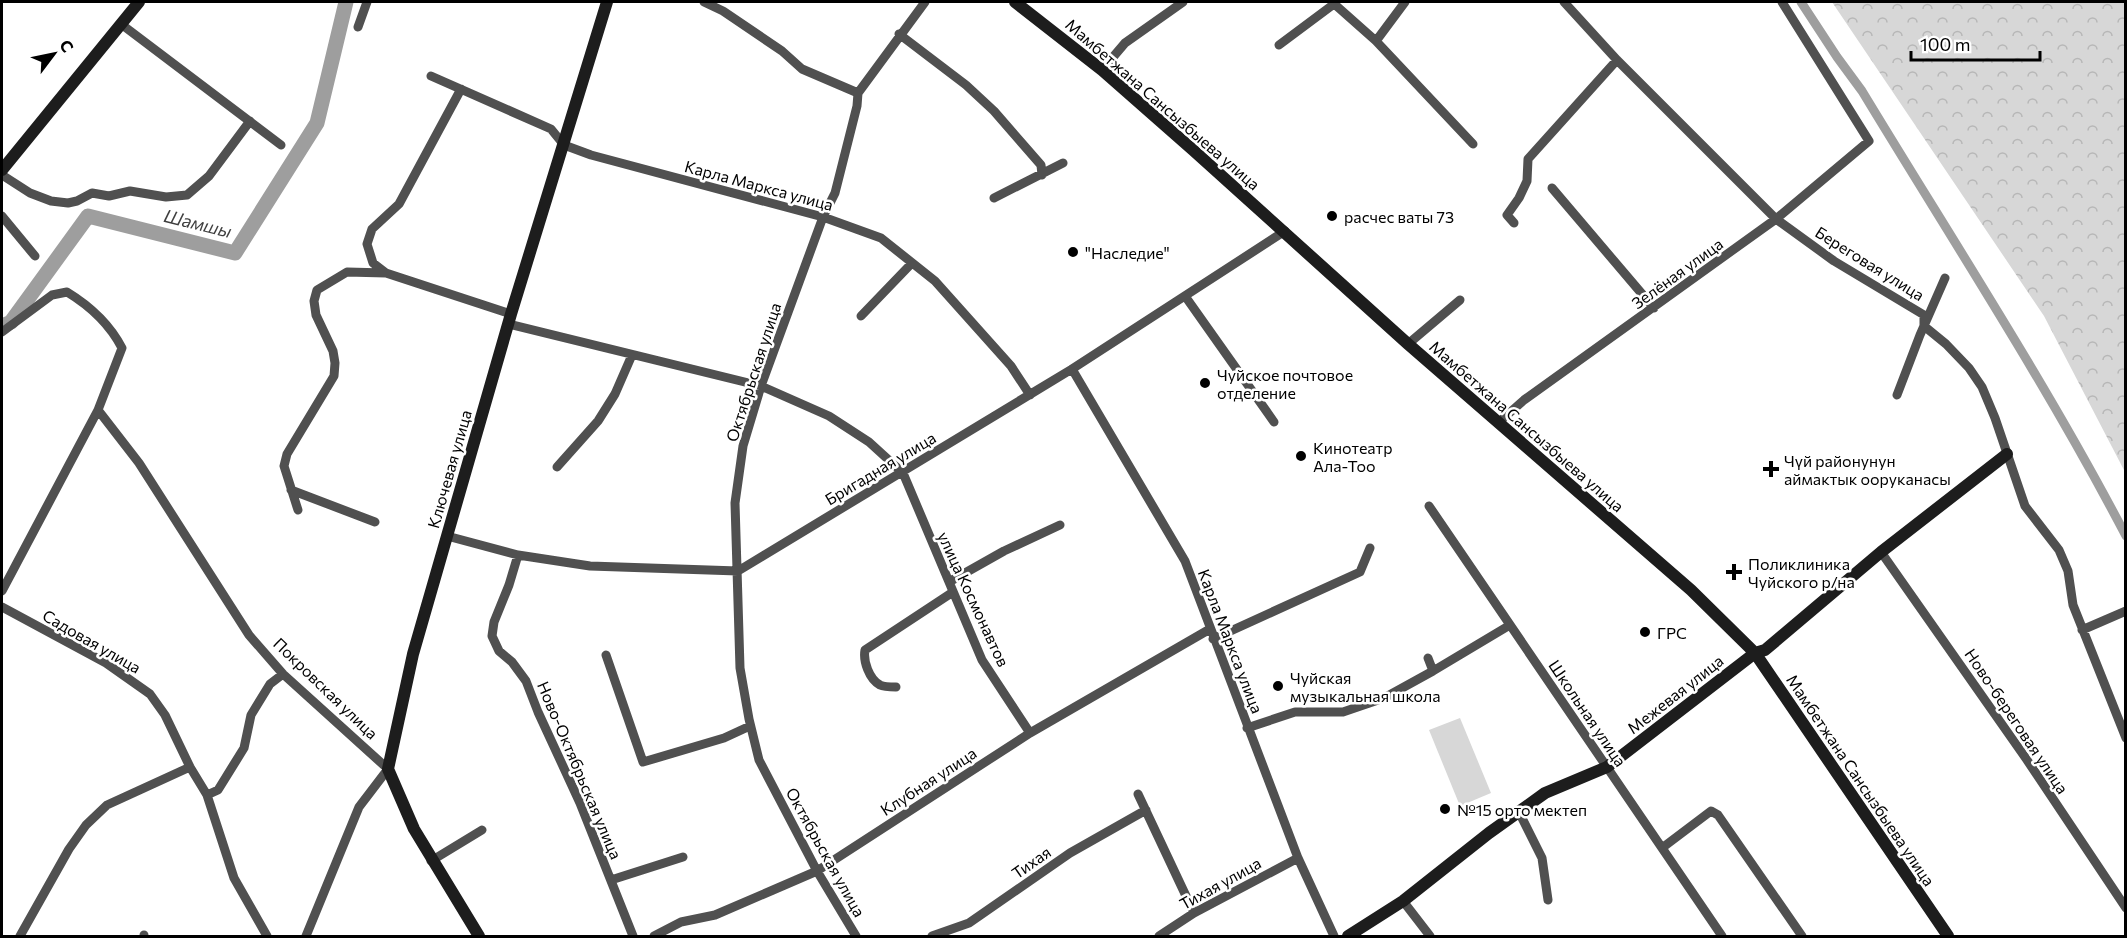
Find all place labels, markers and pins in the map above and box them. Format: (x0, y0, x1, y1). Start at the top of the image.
place label: расчес ваты 73 (1344, 207, 1454, 226)
marker: расчес ваты 73 (1325, 209, 1339, 223)
place label: "Наследие" (1085, 243, 1170, 262)
marker: "Наследие" (1066, 245, 1080, 259)
place label: Чуйское почтовое отделение (1217, 365, 1353, 402)
marker: Чуйское почтовое отделение (1198, 376, 1212, 390)
place label: Кинотеатр Ала-Тоо (1313, 438, 1393, 475)
marker: Кинотеатр Ала-Тоо (1294, 449, 1308, 463)
place label: Чүй районунун аймактык ооруканасы (1784, 451, 1951, 488)
marker: Чүй районунун аймактык ооруканасы (1762, 460, 1780, 478)
place label: Поликлиника Чуйского р/на (1748, 554, 1855, 591)
marker: Поликлиника Чуйского р/на (1725, 563, 1743, 581)
place label: ГРС (1657, 623, 1687, 642)
marker: ГРС (1638, 625, 1652, 639)
place label: Чуйская музыкальная школа (1290, 668, 1441, 705)
marker: Чуйская музыкальная школа (1271, 679, 1285, 693)
place label: №15 орто мектеп (1457, 800, 1587, 819)
marker: №15 орто мектеп (1438, 802, 1452, 816)

